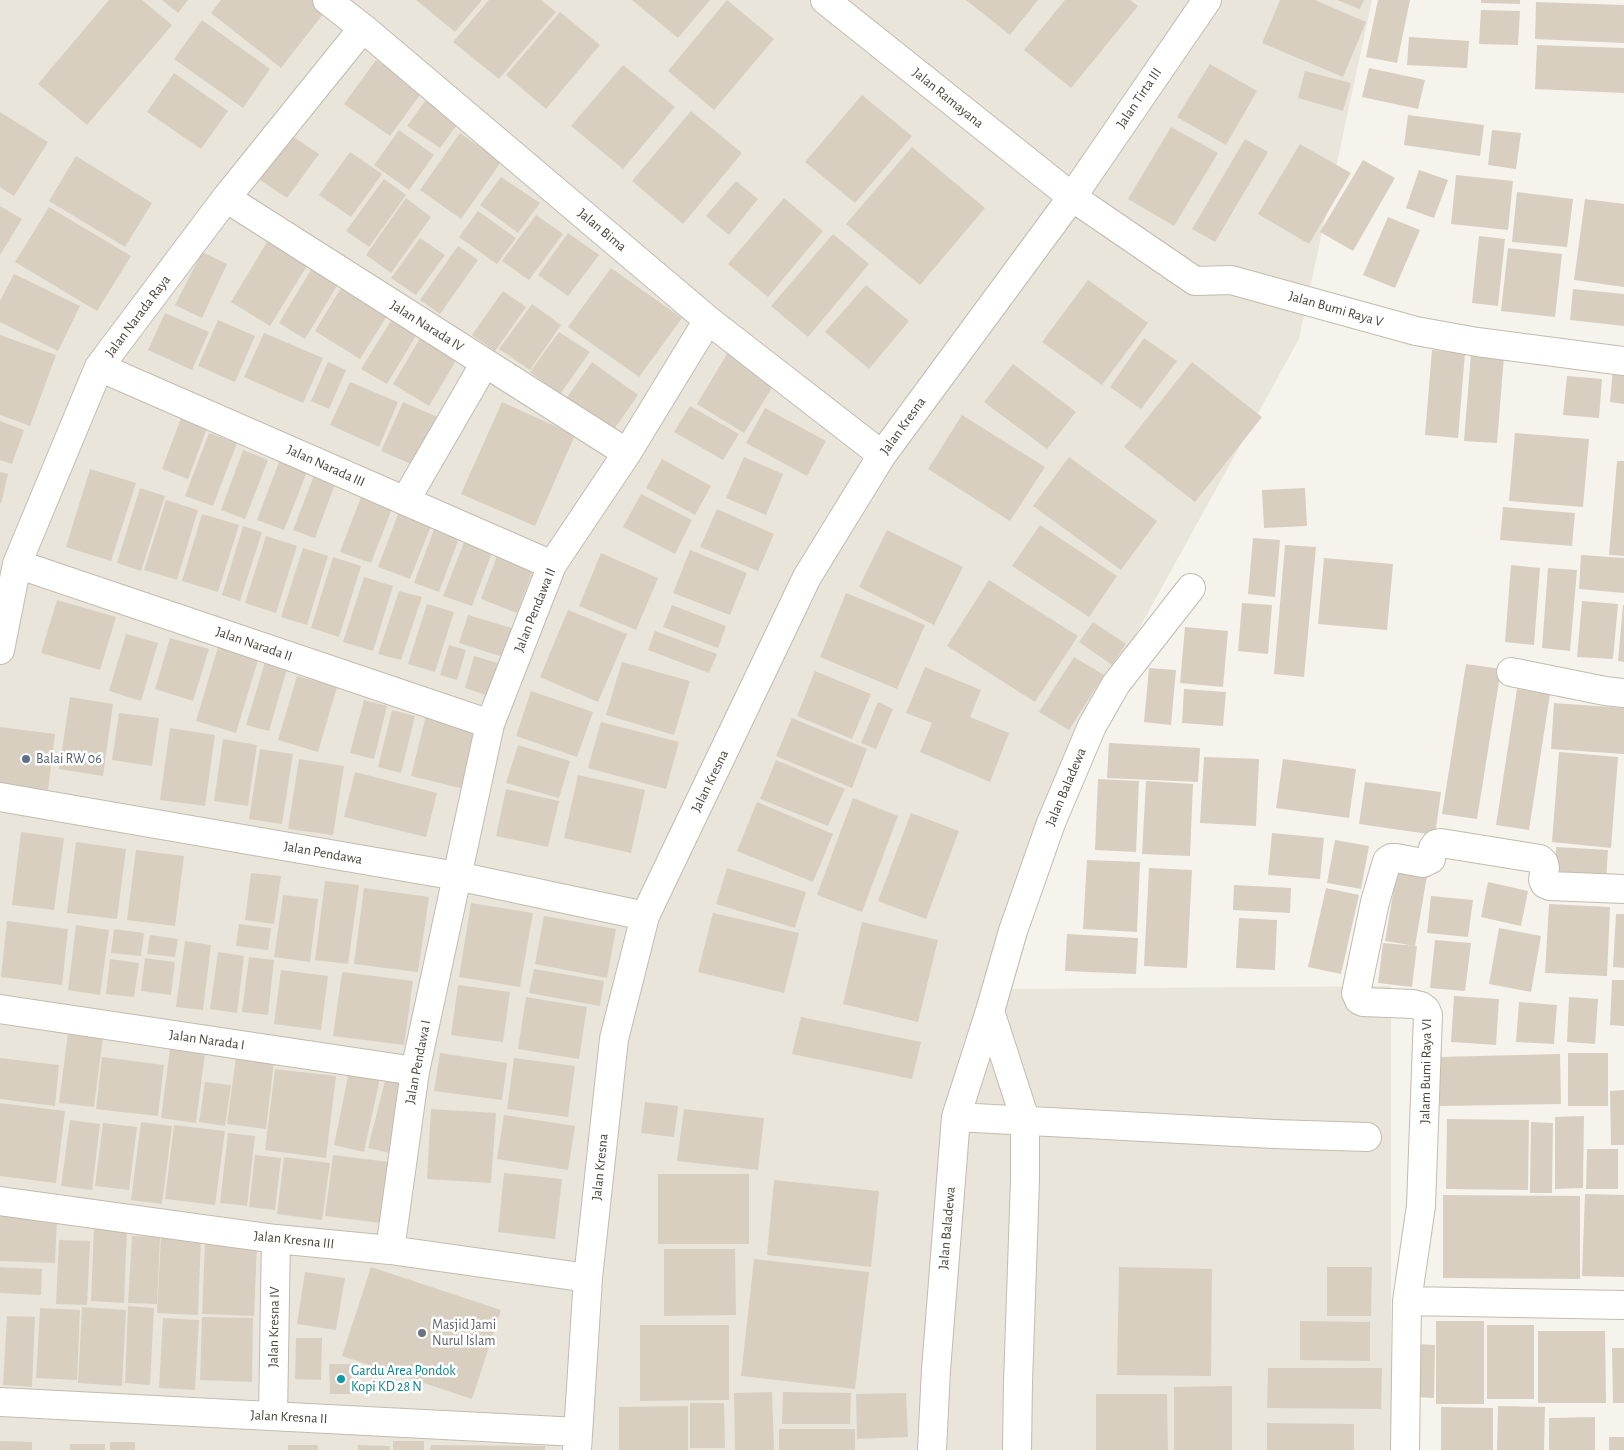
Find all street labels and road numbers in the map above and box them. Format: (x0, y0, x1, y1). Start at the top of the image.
street label: Jalan Ramayana (909, 64, 987, 132)
street label: Jalan Tirta III (1113, 65, 1165, 131)
street label: Jalan Bima (574, 205, 630, 255)
street label: Jalan Narada Raya (102, 272, 174, 360)
street label: Jalan Bumi Raya V (1287, 287, 1385, 331)
street label: Jalan Narada IV (387, 297, 467, 355)
street label: Jalan Kresna (876, 394, 930, 458)
street label: Jalan Narada III (284, 441, 368, 491)
street label: Jalan Pendawa II (510, 565, 560, 655)
street label: Jalan Narada II (214, 623, 294, 665)
street label: Jalan Baladewa (1042, 745, 1090, 829)
street label: Jalan Kresna (688, 747, 732, 815)
street label: Jalan Pendawa (282, 838, 364, 868)
street label: Jalan Pendawa I (402, 1018, 434, 1106)
street label: Jalam Bumi Raya VI (1417, 1018, 1435, 1124)
street label: Jalan Narada I (168, 1026, 246, 1054)
street label: Jalan Kresna (588, 1133, 612, 1201)
street label: Jalan Baladewa (935, 1186, 959, 1270)
street label: Jalan Kresna III (253, 1227, 335, 1253)
street label: Jalan Kresna IV (265, 1286, 283, 1368)
street label: Jalan Kresna II (250, 1407, 328, 1427)

